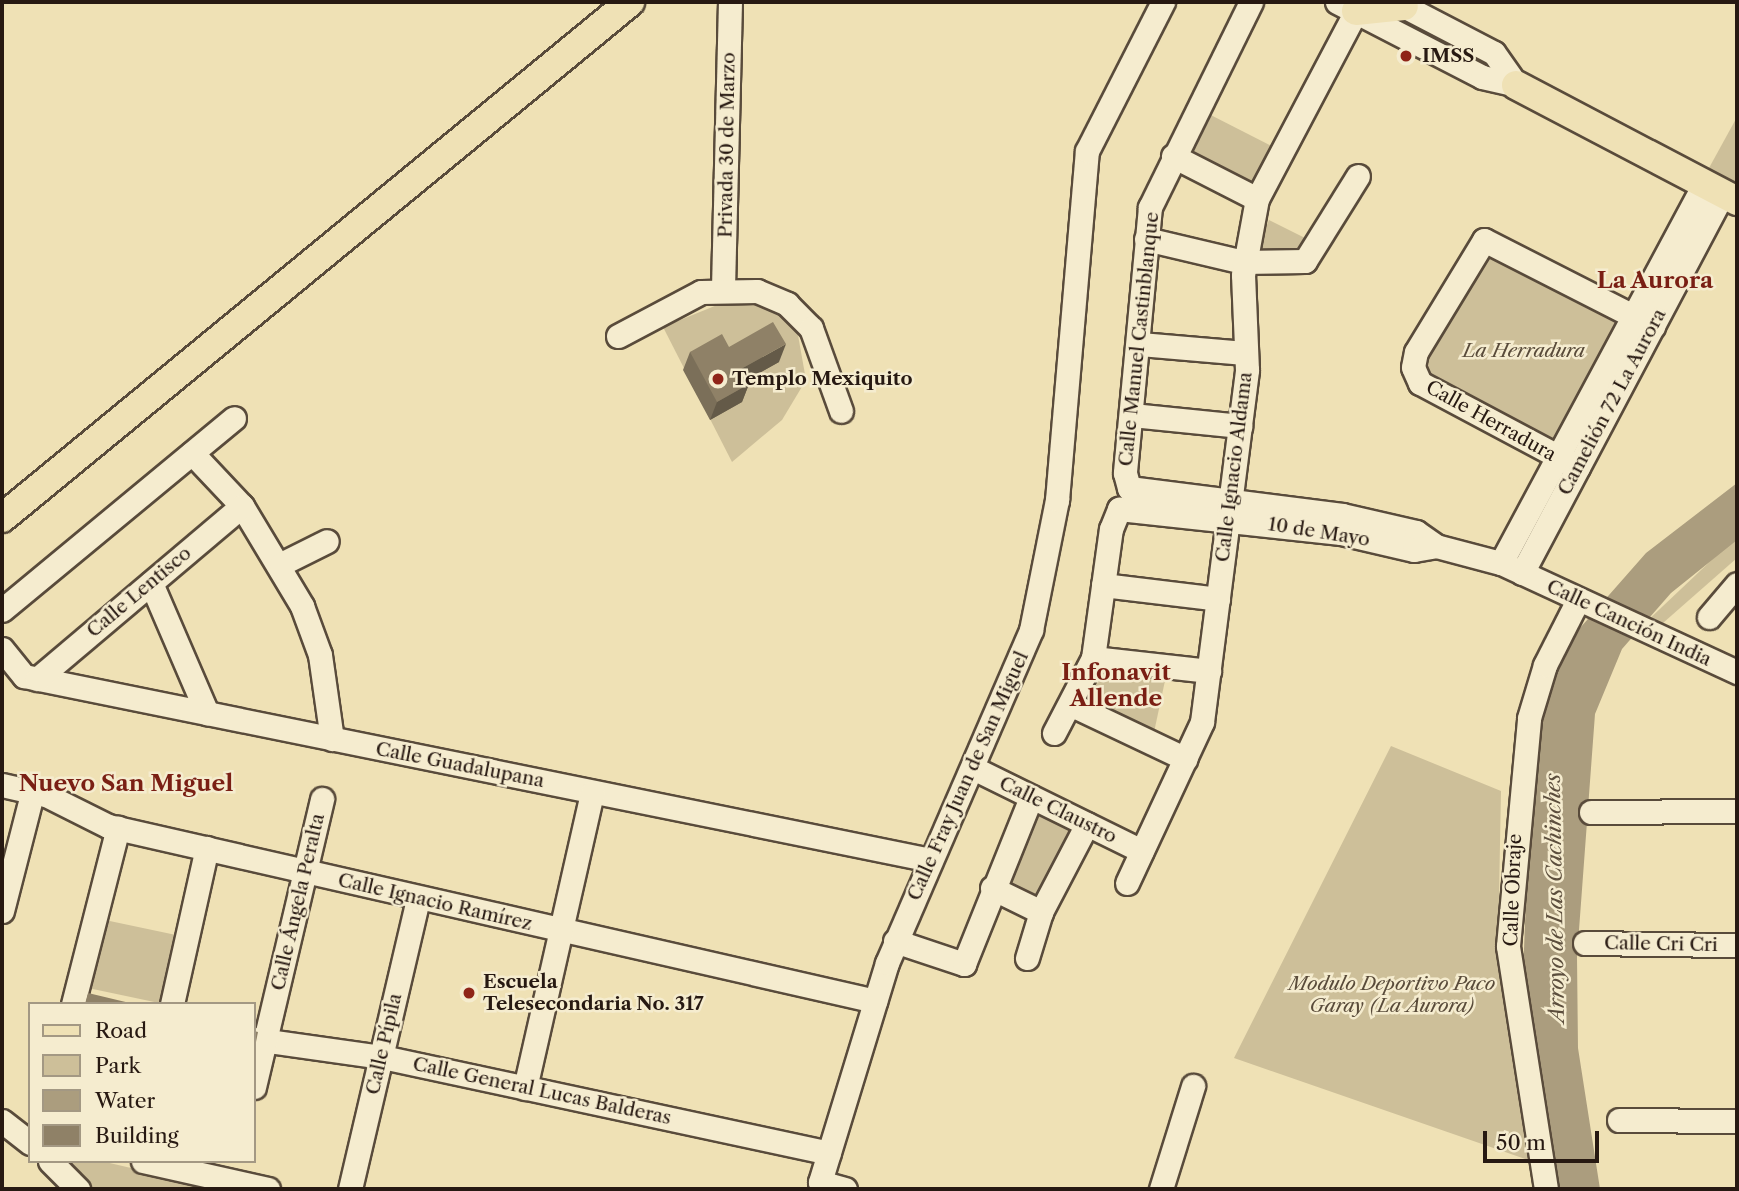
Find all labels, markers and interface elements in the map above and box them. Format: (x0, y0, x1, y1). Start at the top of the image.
place label: IMSS (1422, 45, 1474, 67)
marker: IMSS (1396, 46, 1416, 66)
street label: Privada 30 de Marzo (714, 52, 740, 238)
street label: Calle Manuel Castinblanque (1114, 211, 1164, 467)
district label: La Aurora (1596, 266, 1714, 294)
street label: Camelión 72 La Aurora (1553, 304, 1671, 500)
park label: La Herradura (1463, 340, 1585, 362)
place label: Templo Mexiquito (732, 368, 912, 390)
street label: Calle Ignacio Aldama (1211, 370, 1257, 564)
marker: Templo Mexiquito (710, 371, 726, 387)
street label: Calle Herradura (1422, 376, 1560, 466)
street label: 10 de Mayo (1267, 513, 1371, 551)
street label: Calle Lentisco (82, 542, 196, 642)
street label: Calle Canción India (1543, 575, 1715, 671)
street label: Calle Fray Juan de San Miguel (903, 648, 1033, 904)
district label: Infonavit Allende (1061, 658, 1171, 712)
street label: Calle Guadalupana (374, 737, 546, 793)
district label: Nuevo San Miguel (19, 769, 233, 797)
street label: Calle Claustro (995, 772, 1121, 848)
water label: Arroyo de Las Cachinches (1540, 773, 1570, 1023)
street label: Calle Ángela Peralta (266, 811, 330, 993)
street label: Calle Obraje (1500, 833, 1526, 947)
street label: Calle Ignacio Ramírez (336, 869, 534, 935)
street label: Calle Cri Cri (1604, 932, 1718, 956)
place label: Escuela Telesecondaria No. 317 (483, 971, 704, 1015)
park label: Modulo Deportivo Paco Garay (La Aurora) (1289, 973, 1495, 1017)
marker: Escuela Telesecondaria No. 317 (461, 985, 477, 1001)
street label: Calle Pípila (361, 991, 407, 1097)
legend (28, 1002, 256, 1163)
text: Road (95, 1018, 147, 1043)
street label: Calle General Lucas Balderas (411, 1052, 673, 1130)
text: Park (95, 1053, 141, 1078)
text: Water (95, 1088, 155, 1113)
scale bar (1487, 1118, 1602, 1162)
text: Building (95, 1123, 179, 1148)
text: 50 m (1496, 1130, 1546, 1155)

